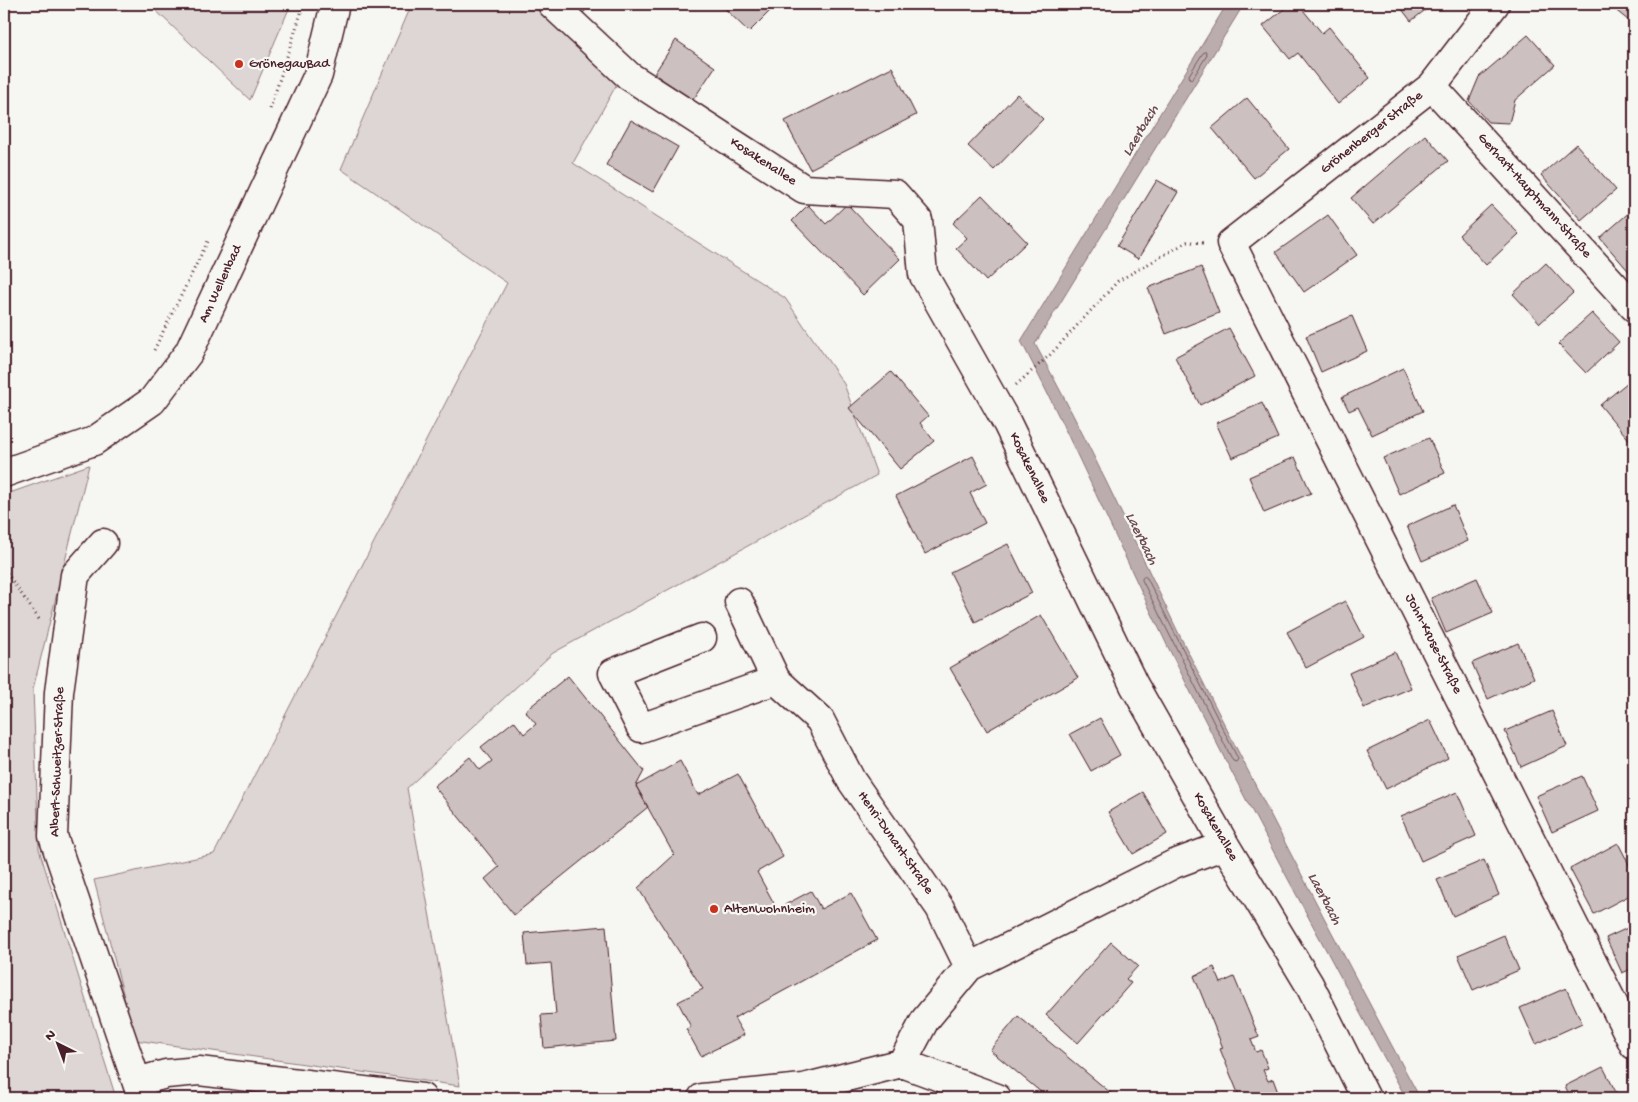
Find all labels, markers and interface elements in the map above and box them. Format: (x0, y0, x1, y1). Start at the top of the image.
place label: GrönegauBad (249, 56, 331, 73)
marker: GrönegauBad (233, 58, 245, 70)
street label: Grönenberger Straße (1317, 87, 1427, 178)
water label: Laerbach (1119, 101, 1164, 160)
street label: Gerhart-Hauptmann-Straße (1473, 130, 1595, 263)
street label: Kosakenallee (726, 134, 800, 190)
street label: Am Wellenbad (196, 241, 247, 326)
street label: Kosakenallee (1005, 430, 1054, 507)
water label: Laerbach (1121, 510, 1162, 569)
street label: John-Kruse-Straße (1400, 591, 1466, 698)
street label: Albert-Schweitzer-Straße (47, 686, 69, 837)
street label: Henri-Dunant-Straße (853, 788, 937, 898)
street label: Kosakenallee (1189, 790, 1242, 865)
water label: Laerbach (1303, 870, 1346, 929)
place label: Altenwohnheim (724, 901, 815, 918)
marker: Altenwohnheim (708, 903, 720, 915)
north arrow (32, 1020, 82, 1070)
text: N (42, 1027, 60, 1046)

